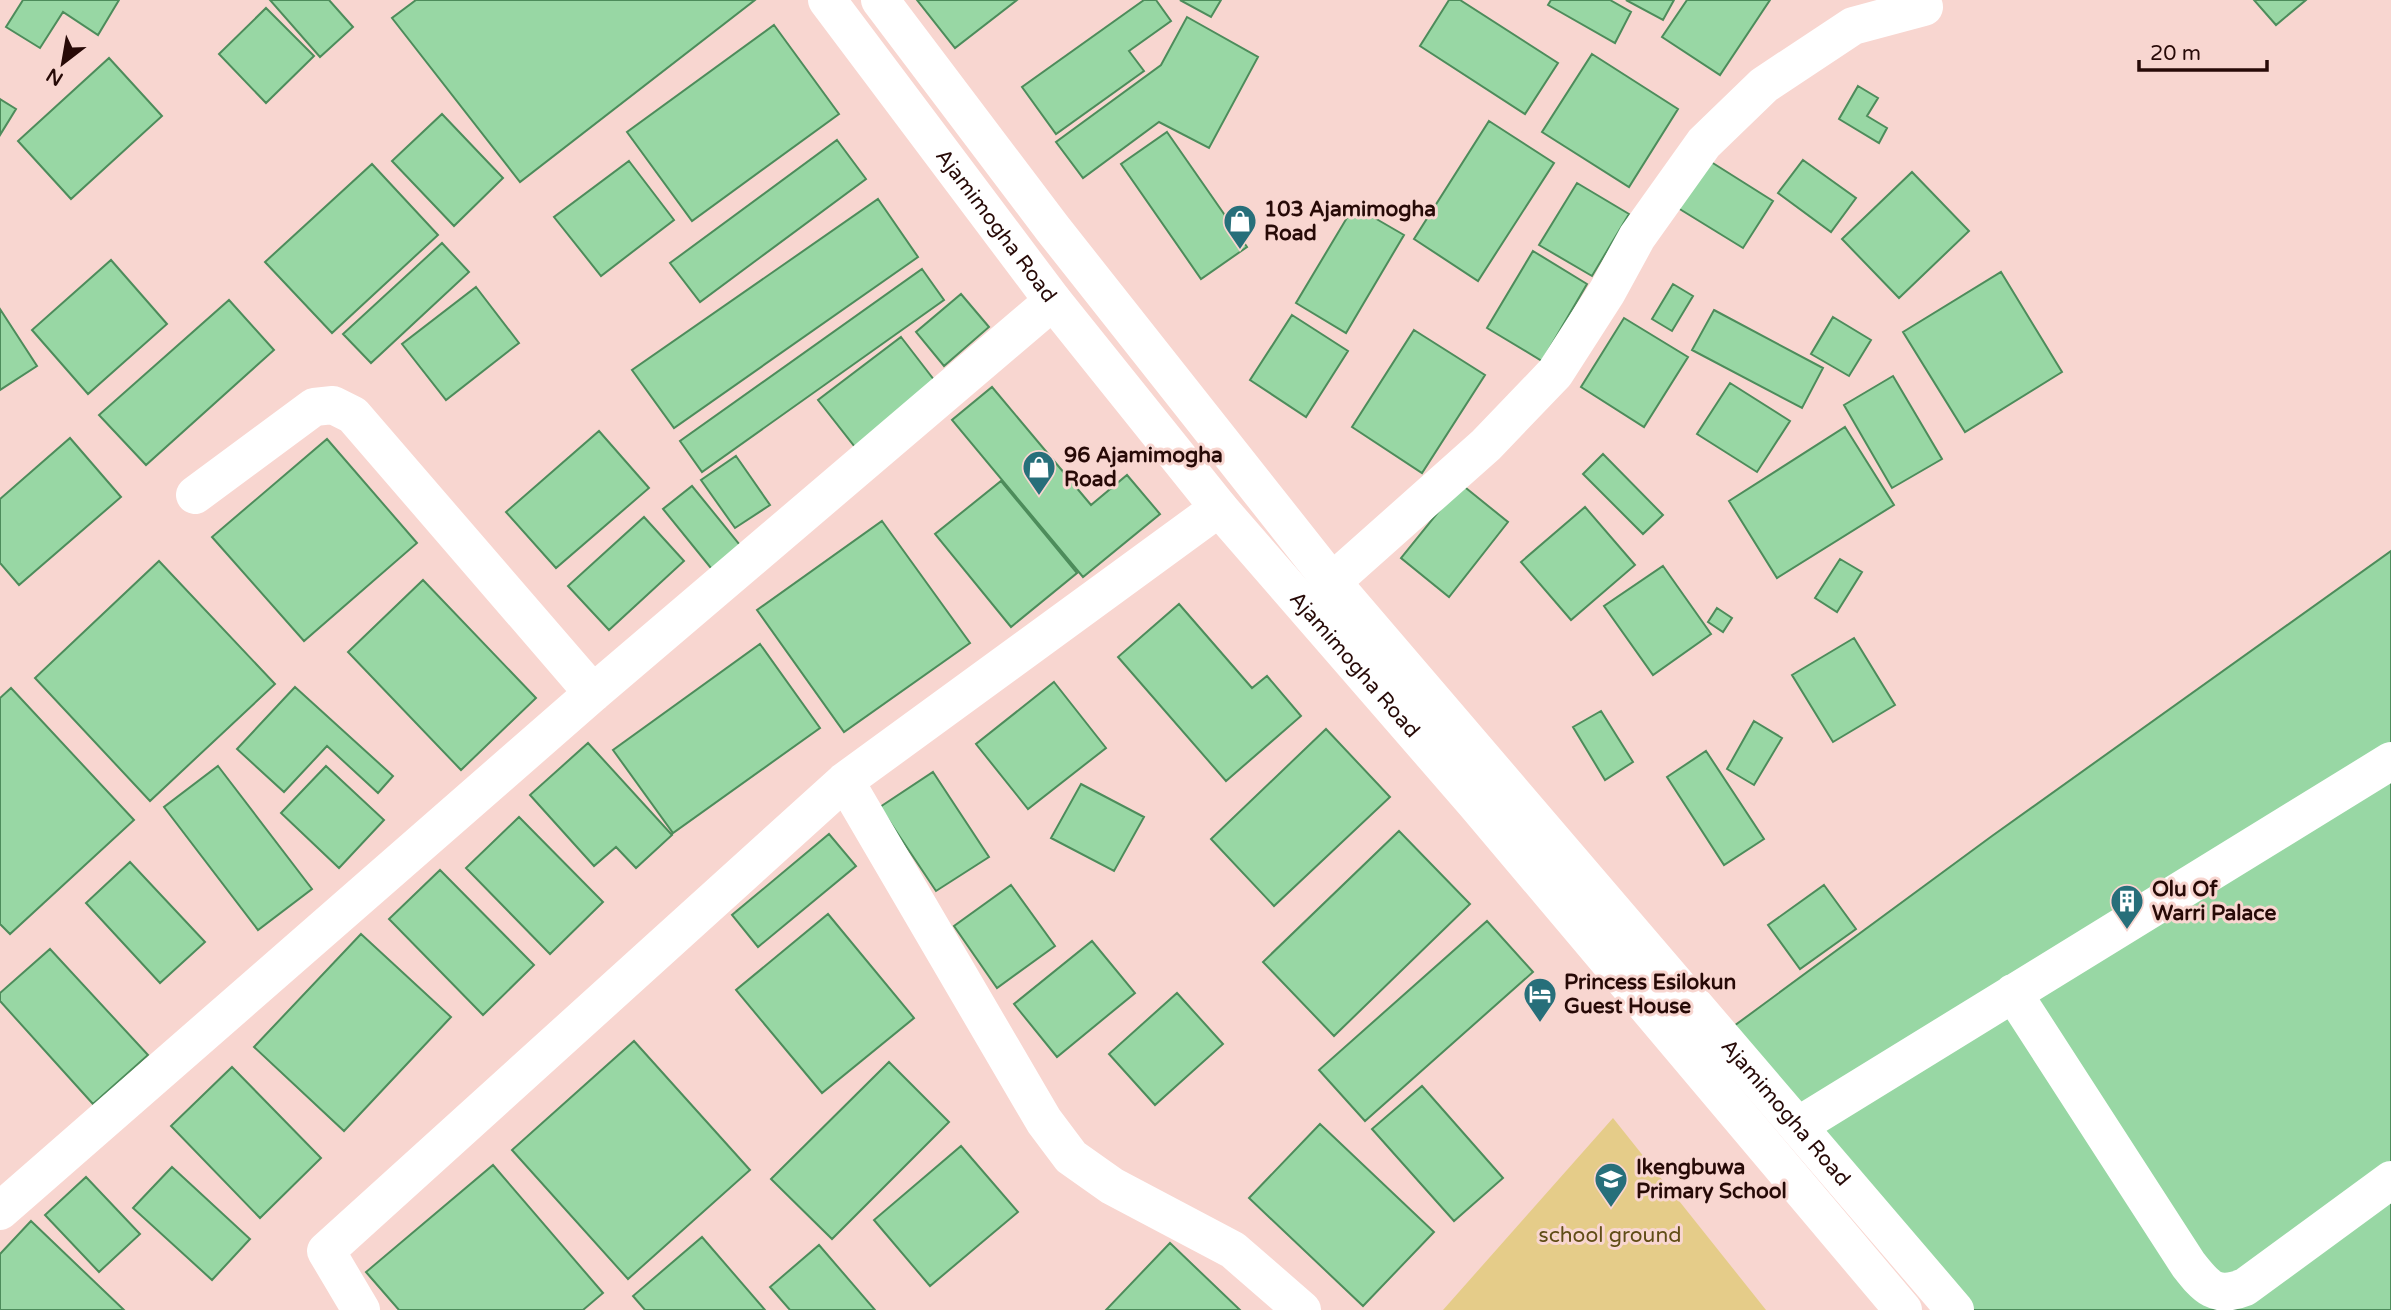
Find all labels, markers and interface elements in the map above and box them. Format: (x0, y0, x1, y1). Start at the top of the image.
north arrow (28, 28, 98, 98)
scale bar (2139, 28, 2267, 72)
text: 20 m (2150, 41, 2201, 66)
text: N (43, 63, 67, 90)
street label: Ajamimogha Road (930, 144, 1062, 307)
place label: 103 Ajamimogha Road (1264, 197, 1436, 246)
shop icon: 103 Ajamimogha Road (1221, 202, 1259, 251)
place label: 96 Ajamimogha Road (1064, 443, 1223, 492)
shop icon: 96 Ajamimogha Road (1020, 448, 1058, 497)
street label: Ajamimogha Road (1284, 587, 1425, 743)
place label: Olu Of Warri Palace (2152, 877, 2276, 926)
building icon: Olu Of Warri Palace (2108, 882, 2146, 931)
place label: Princess Esilokun Guest House (1564, 970, 1736, 1019)
hotel icon: Princess Esilokun Guest House (1521, 975, 1559, 1024)
street label: Ajamimogha Road (1716, 1034, 1855, 1191)
place label: Ikengbuwa Primary School (1636, 1155, 1787, 1204)
school or university icon: Ikengbuwa Primary School (1592, 1160, 1630, 1209)
park label: school ground (1539, 1223, 1681, 1248)

